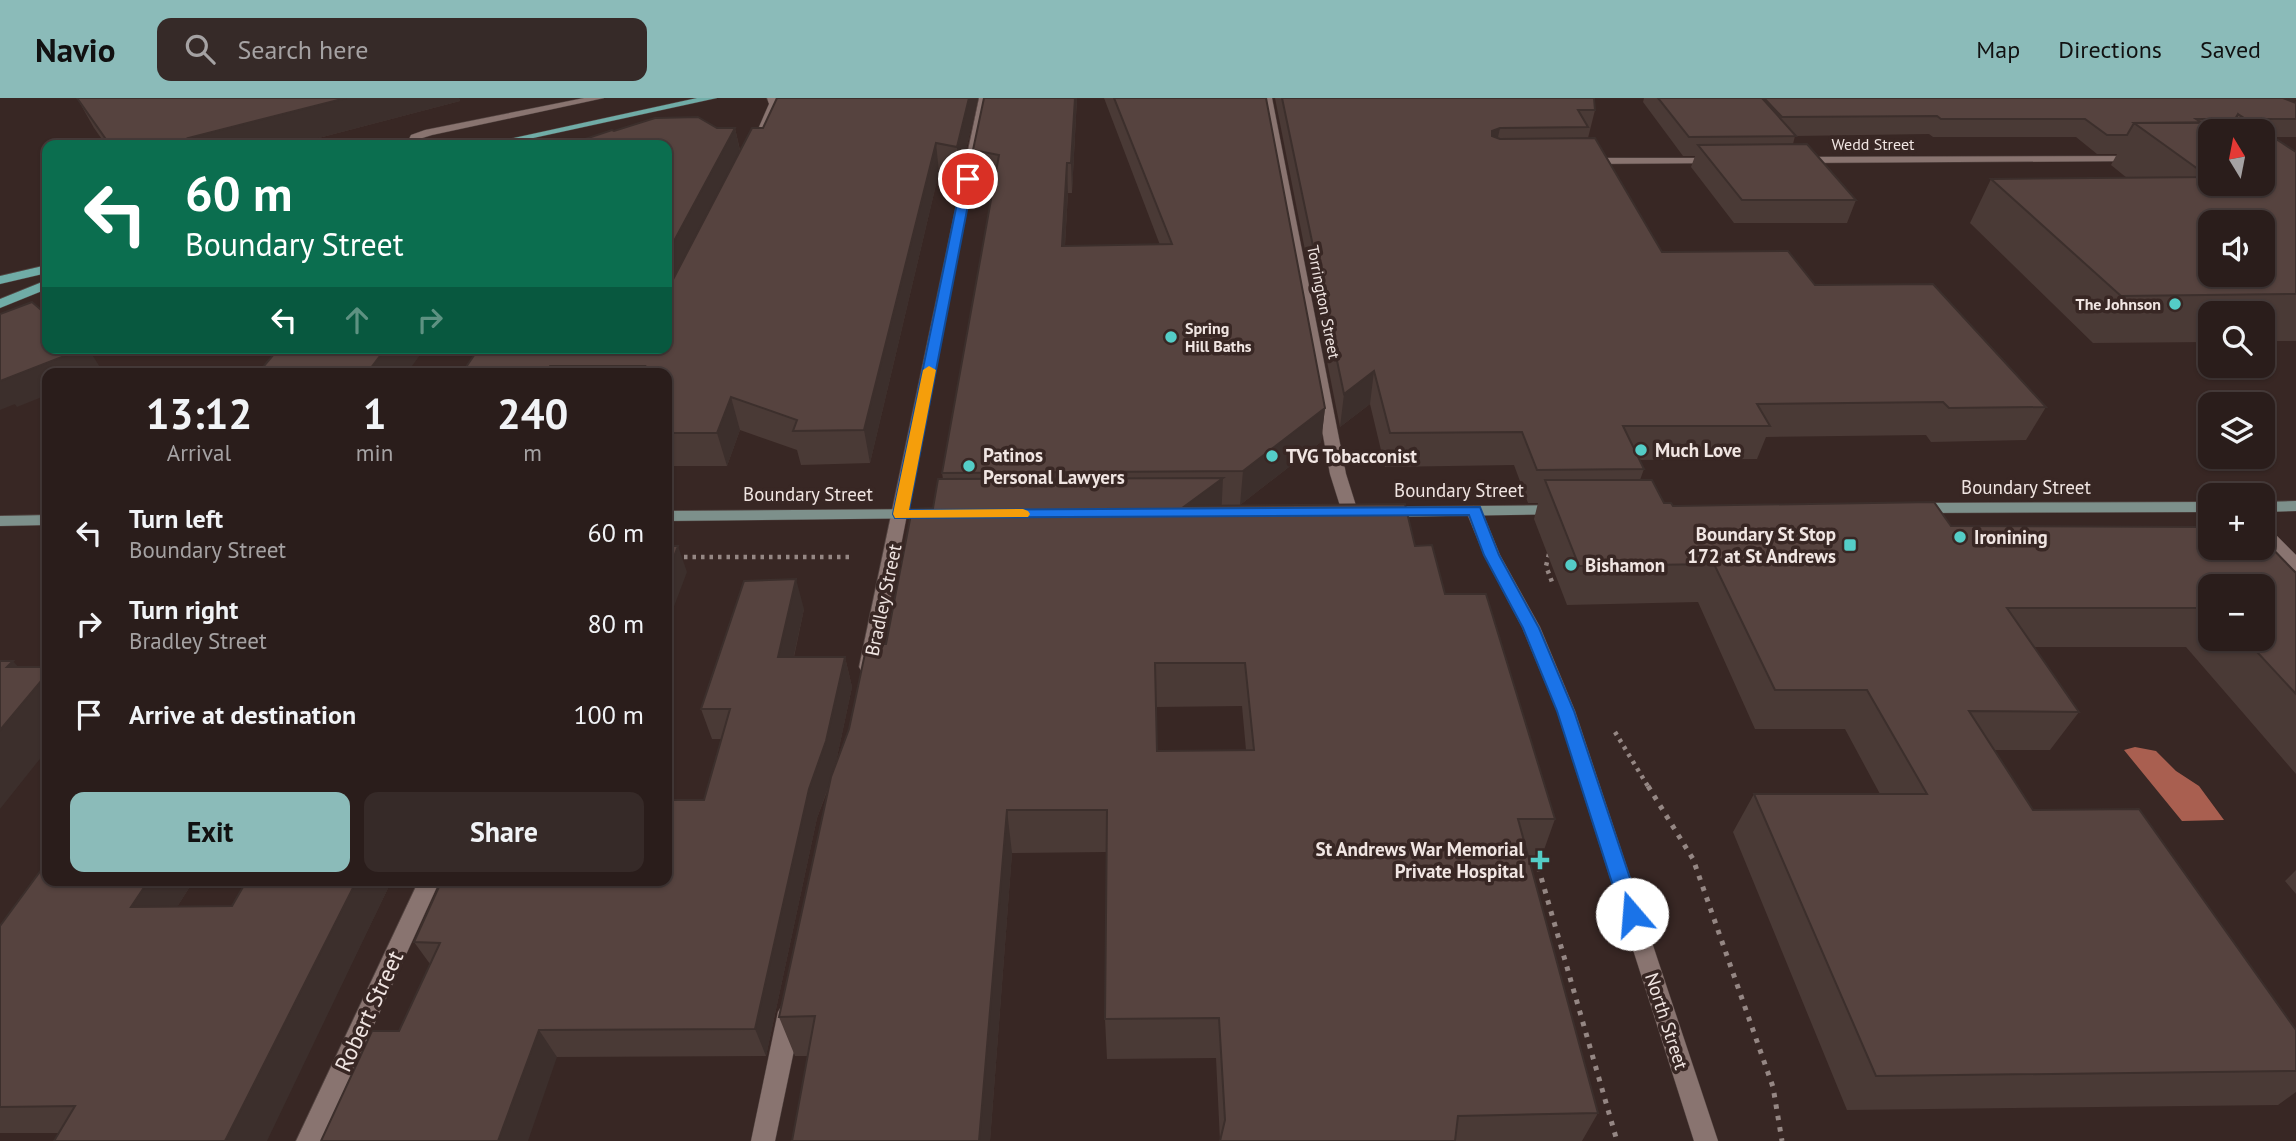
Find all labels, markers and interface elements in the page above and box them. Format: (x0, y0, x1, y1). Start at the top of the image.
search box (157, 18, 647, 81)
text: Navio (35, 28, 115, 71)
icon: search (181, 30, 219, 68)
text: Search here (237, 33, 369, 66)
text: Map (1976, 34, 2020, 65)
text: Directions (2058, 34, 2162, 65)
text: Saved (2200, 34, 2261, 65)
north arrow (2198, 119, 2275, 196)
map controls (2198, 119, 2275, 651)
street label: Wedd Street (1831, 134, 1915, 154)
pin (938, 149, 998, 209)
icon: arrive (949, 160, 987, 198)
text: 60 m (185, 161, 292, 225)
icon: left (70, 168, 161, 259)
button: sound (2198, 210, 2275, 287)
text: Boundary Street (185, 223, 404, 265)
street label: Torrington Street (1303, 243, 1345, 361)
place label: The Johnson (2076, 294, 2161, 314)
marker: The Johnson (2167, 296, 2183, 312)
icon: left (265, 301, 303, 339)
icon: ahead (338, 301, 376, 339)
icon: right (411, 301, 449, 339)
button: search (2198, 301, 2275, 378)
place label: Spring Hill Baths (1185, 318, 1252, 356)
marker: Spring Hill Baths (1163, 329, 1179, 345)
text: 13:12 (146, 386, 252, 441)
text: 1 (363, 386, 386, 441)
text: 240 (497, 386, 568, 441)
button: layers (2198, 392, 2275, 469)
text: Arrival (167, 438, 231, 467)
text: min (356, 438, 393, 467)
text: m (523, 438, 542, 467)
place label: Much Love (1655, 438, 1741, 462)
marker: Much Love (1633, 442, 1649, 458)
place label: Patinos Personal Lawyers (983, 443, 1125, 489)
place label: TVG Tobacconist (1286, 444, 1417, 468)
marker: TVG Tobacconist (1264, 448, 1280, 464)
marker: Patinos Personal Lawyers (961, 458, 977, 474)
street label: Boundary Street (1961, 475, 2091, 499)
street label: Boundary Street (1394, 478, 1524, 502)
street label: Boundary Street (743, 482, 873, 506)
button: + (2198, 483, 2275, 560)
text: Turn left (129, 502, 223, 535)
icon: left (70, 514, 108, 552)
text: 60 m (588, 516, 644, 549)
place label: Boundary St Stop 172 at St Andrews (1687, 522, 1836, 568)
place label: Ironining (1974, 525, 2048, 549)
marker: Ironining (1952, 529, 1968, 545)
text: Boundary Street (129, 535, 286, 564)
marker: Boundary St Stop 172 at St Andrews (1842, 537, 1858, 553)
street label: Bradley Street (859, 541, 907, 658)
place label: Bishamon (1585, 553, 1665, 577)
marker: Bishamon (1563, 557, 1579, 573)
button: − (2198, 574, 2275, 651)
text: Turn right (129, 593, 238, 626)
icon: right (70, 605, 108, 643)
text: 80 m (588, 607, 644, 640)
text: Bradley Street (129, 626, 267, 655)
icon: arrive (70, 696, 108, 734)
text: Arrive at destination (129, 698, 356, 731)
text: 100 m (573, 698, 644, 731)
button: Exit (70, 792, 350, 872)
button: Share (364, 792, 644, 872)
place label: St Andrews War Memorial Private Hospital (1315, 837, 1524, 883)
marker: St Andrews War Memorial Private Hospital (1530, 850, 1550, 870)
position arrow (1595, 877, 1669, 951)
street label: Robert Street (328, 945, 409, 1076)
street label: North Street (1640, 970, 1694, 1073)

